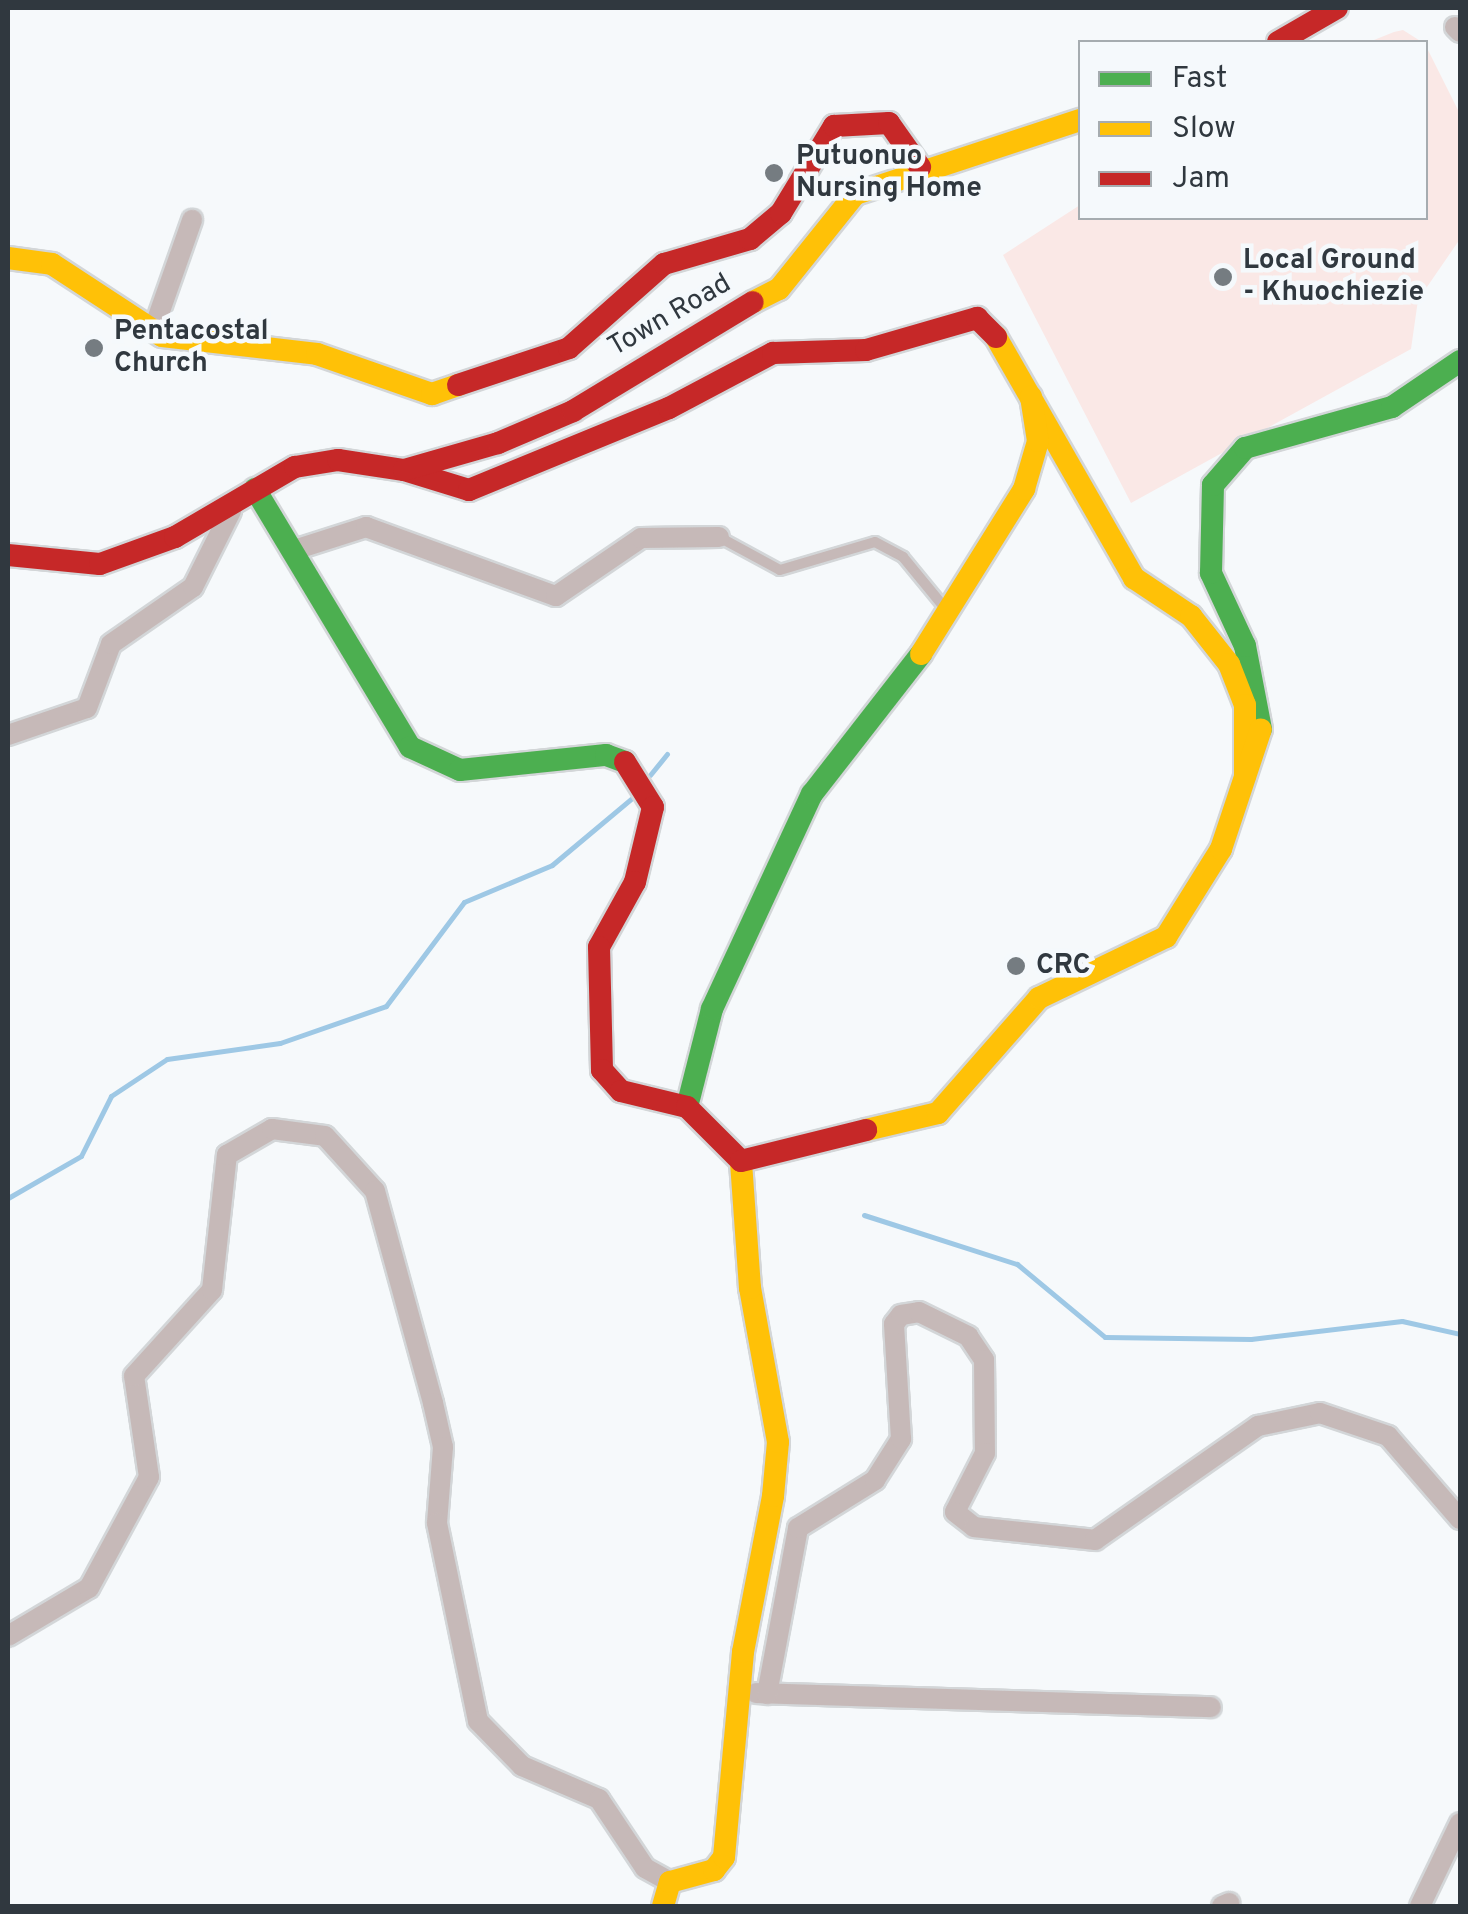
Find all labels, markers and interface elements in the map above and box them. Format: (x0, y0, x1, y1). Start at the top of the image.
legend (1078, 40, 1428, 220)
text: Fast (1172, 61, 1227, 98)
text: Slow (1172, 111, 1236, 148)
place label: Putuonuo Nursing Home (796, 140, 982, 206)
marker: Putuonuo Nursing Home (761, 160, 787, 186)
text: Jam (1172, 161, 1230, 198)
place label: Local Ground - Khuochiezie (1243, 244, 1424, 310)
marker: Local Ground - Khuochiezie (1212, 266, 1234, 288)
street label: Town Road (603, 267, 737, 365)
place label: Pentacostal Church (114, 315, 269, 381)
marker: Pentacostal Church (83, 337, 105, 359)
place label: CRC (1036, 949, 1090, 983)
marker: CRC (1005, 955, 1027, 977)

